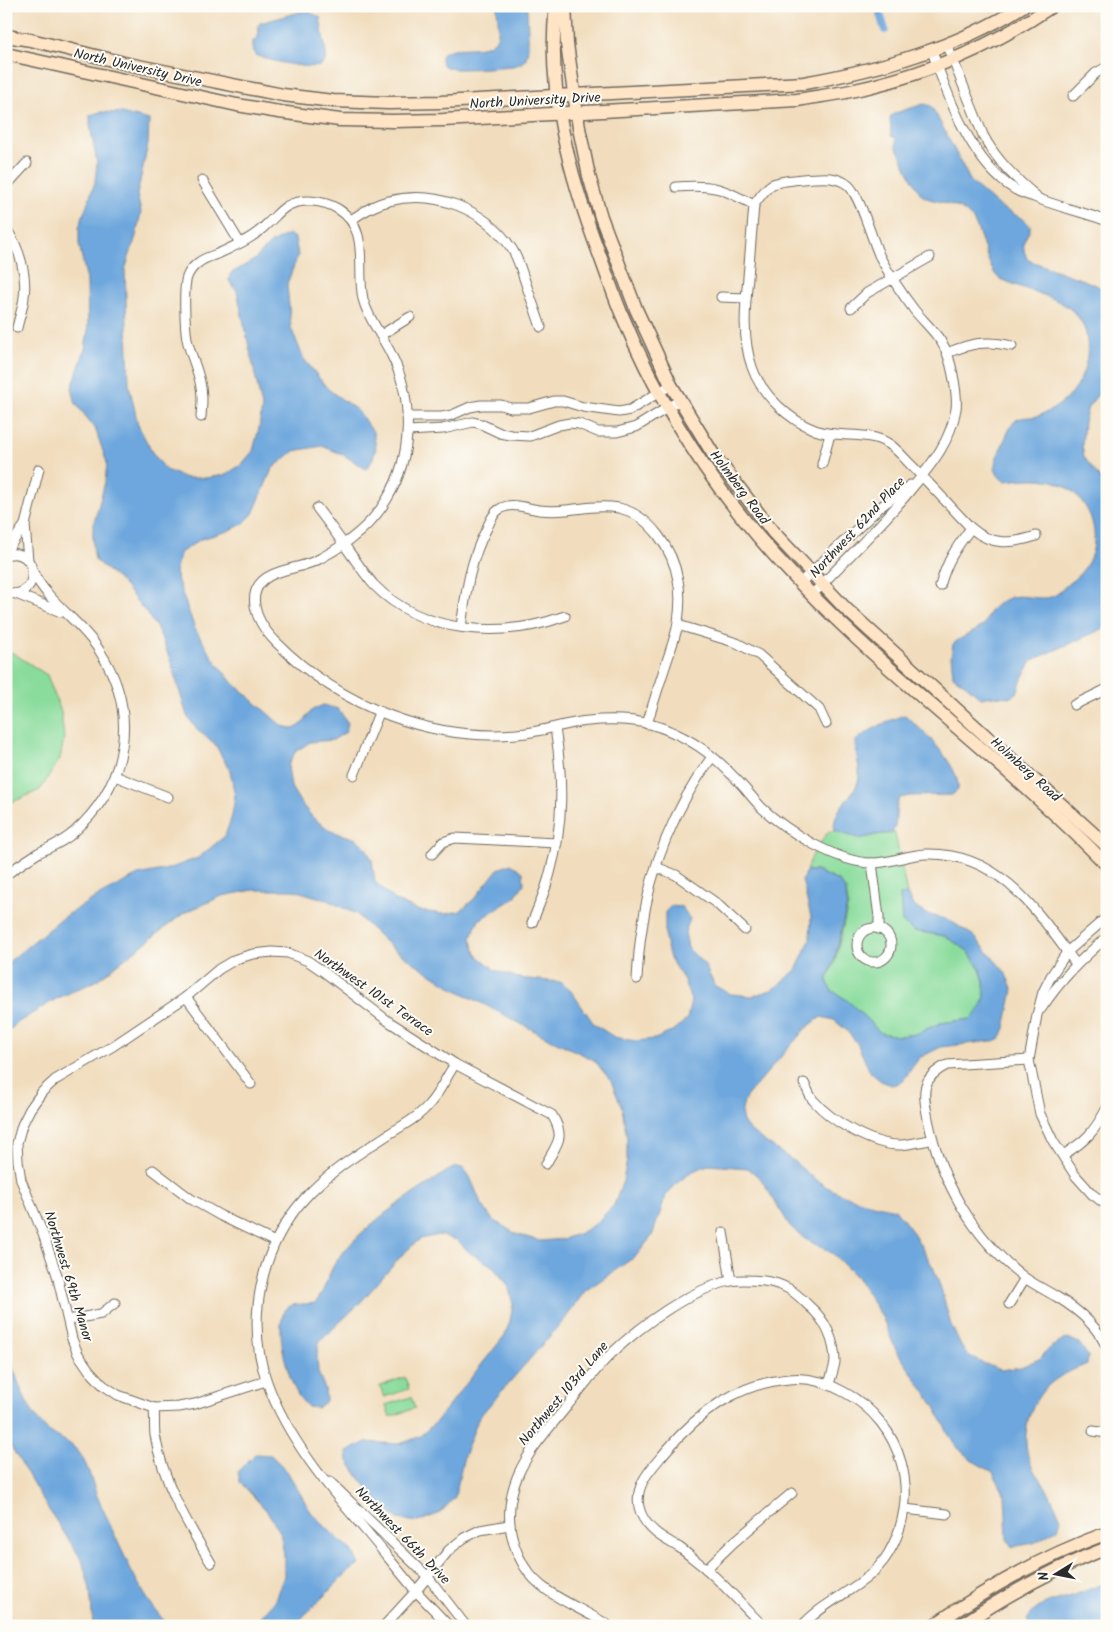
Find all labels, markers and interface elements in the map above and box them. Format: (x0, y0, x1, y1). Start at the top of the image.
street label: North University Drive (71, 43, 205, 94)
street label: North University Drive (469, 87, 602, 115)
street label: Holmberg Road (704, 445, 775, 531)
street label: Northwest 62nd Place (805, 471, 911, 584)
street label: Holmberg Road (985, 732, 1066, 808)
street label: Northwest 101st Terrace (309, 943, 438, 1043)
street label: Northwest 69th Manor (38, 1208, 99, 1346)
street label: Northwest 103rd Lane (513, 1336, 615, 1451)
street label: Northwest 66th Drive (349, 1482, 456, 1590)
north arrow (1030, 1550, 1080, 1600)
text: N (1033, 1570, 1056, 1582)

